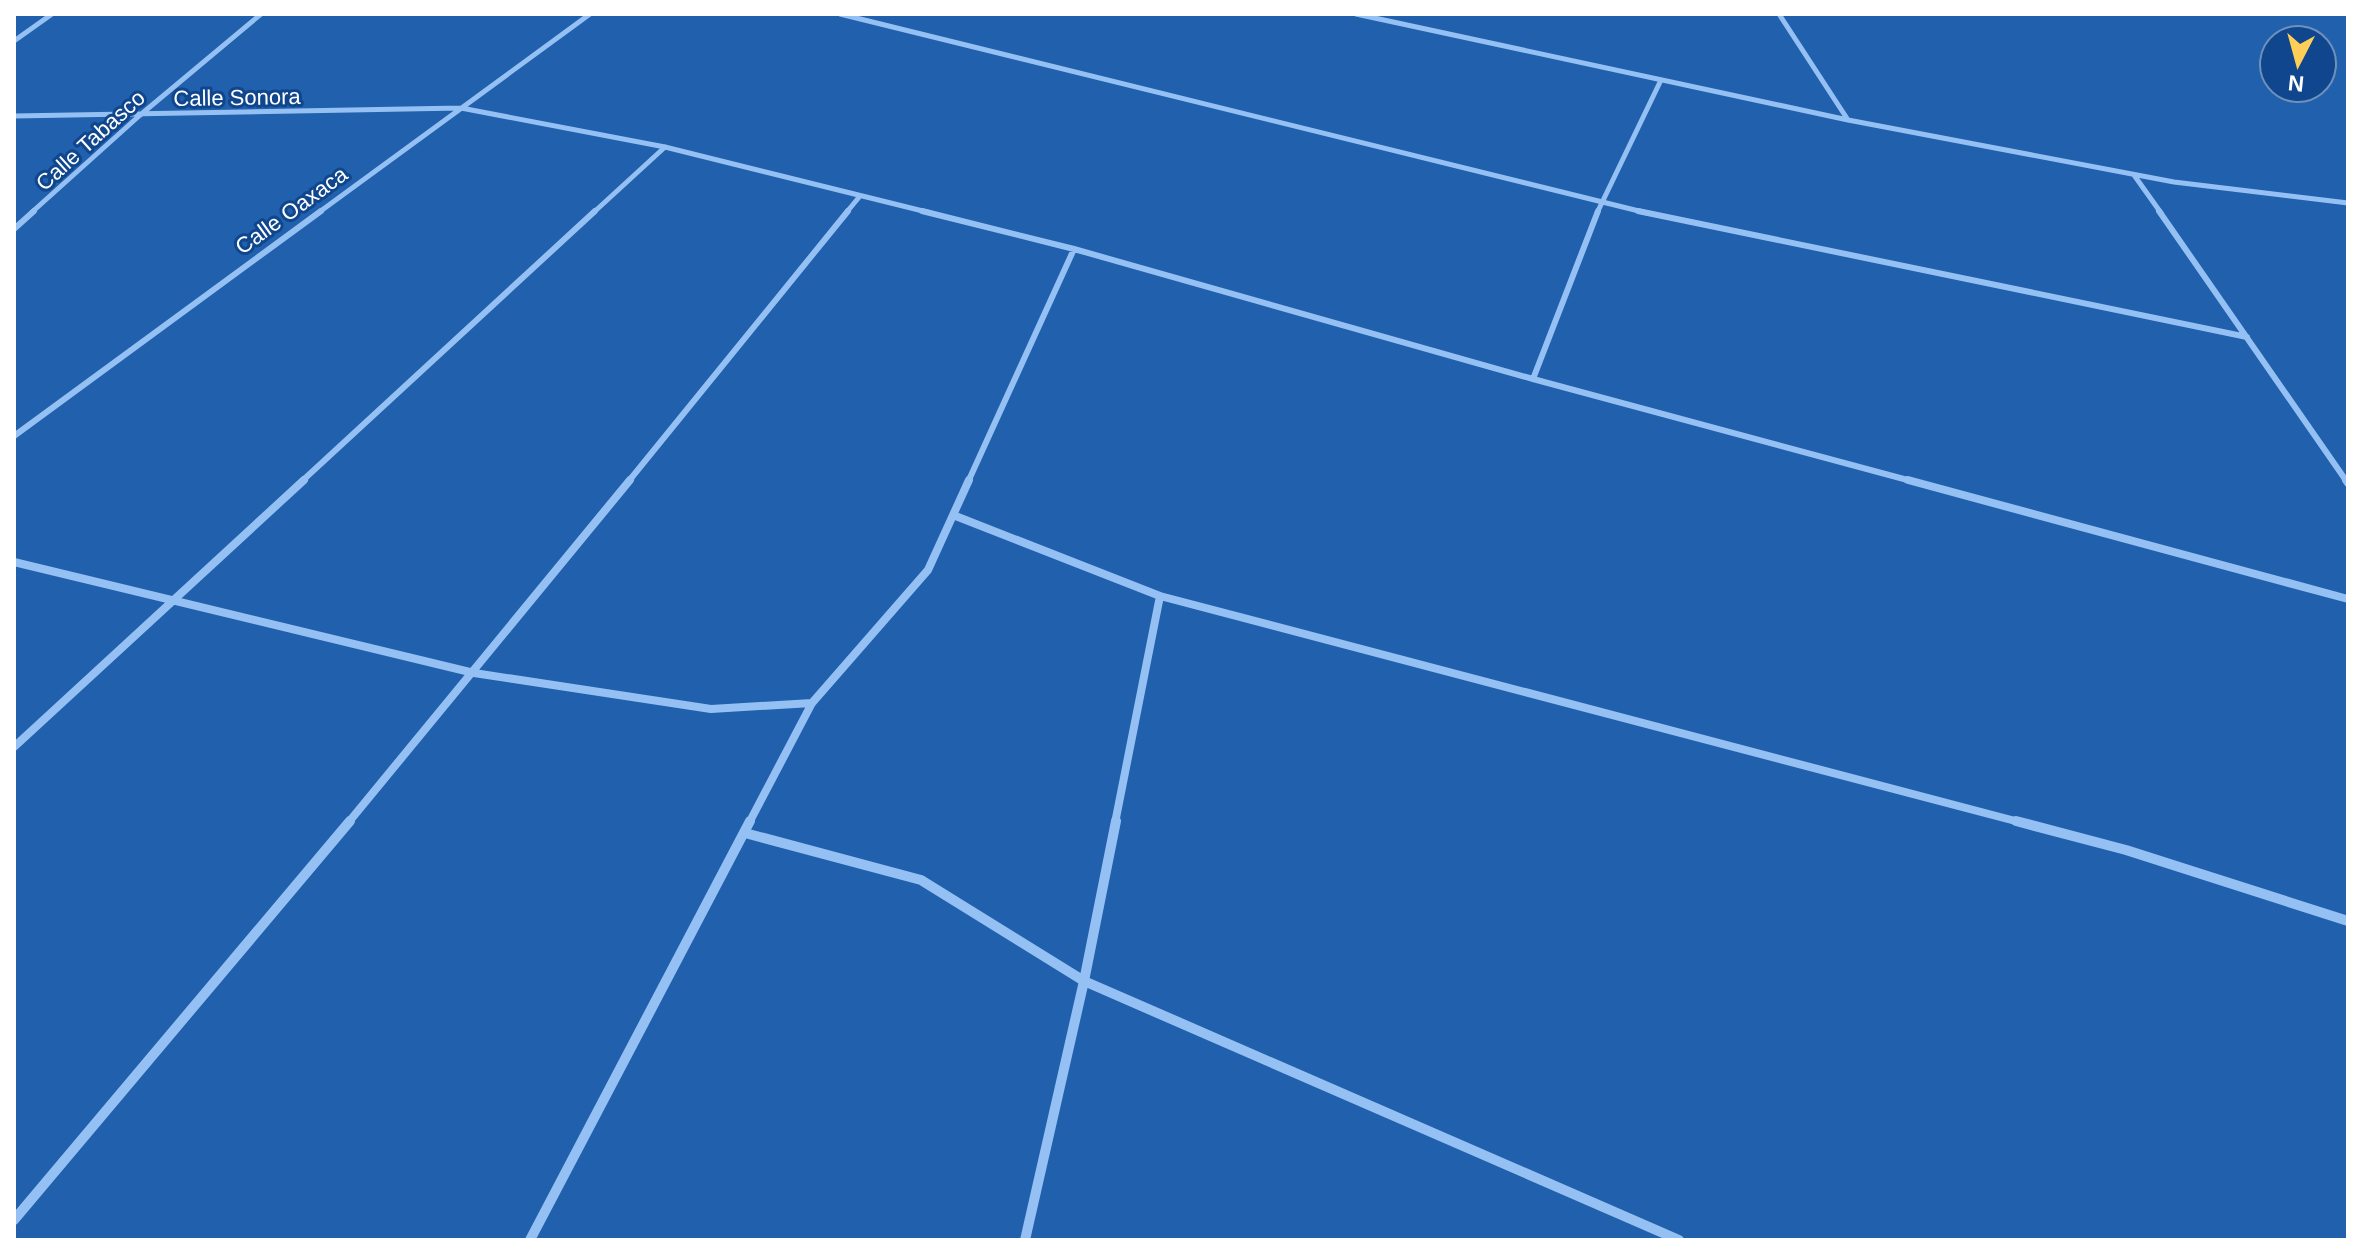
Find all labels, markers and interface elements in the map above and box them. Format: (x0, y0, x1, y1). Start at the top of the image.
north arrow (2258, 24, 2338, 104)
text: N (2287, 70, 2305, 97)
street label: Calle Sonora (173, 84, 302, 111)
street label: Calle Tabasco (31, 85, 150, 196)
street label: Calle Oaxaca (231, 161, 353, 259)

